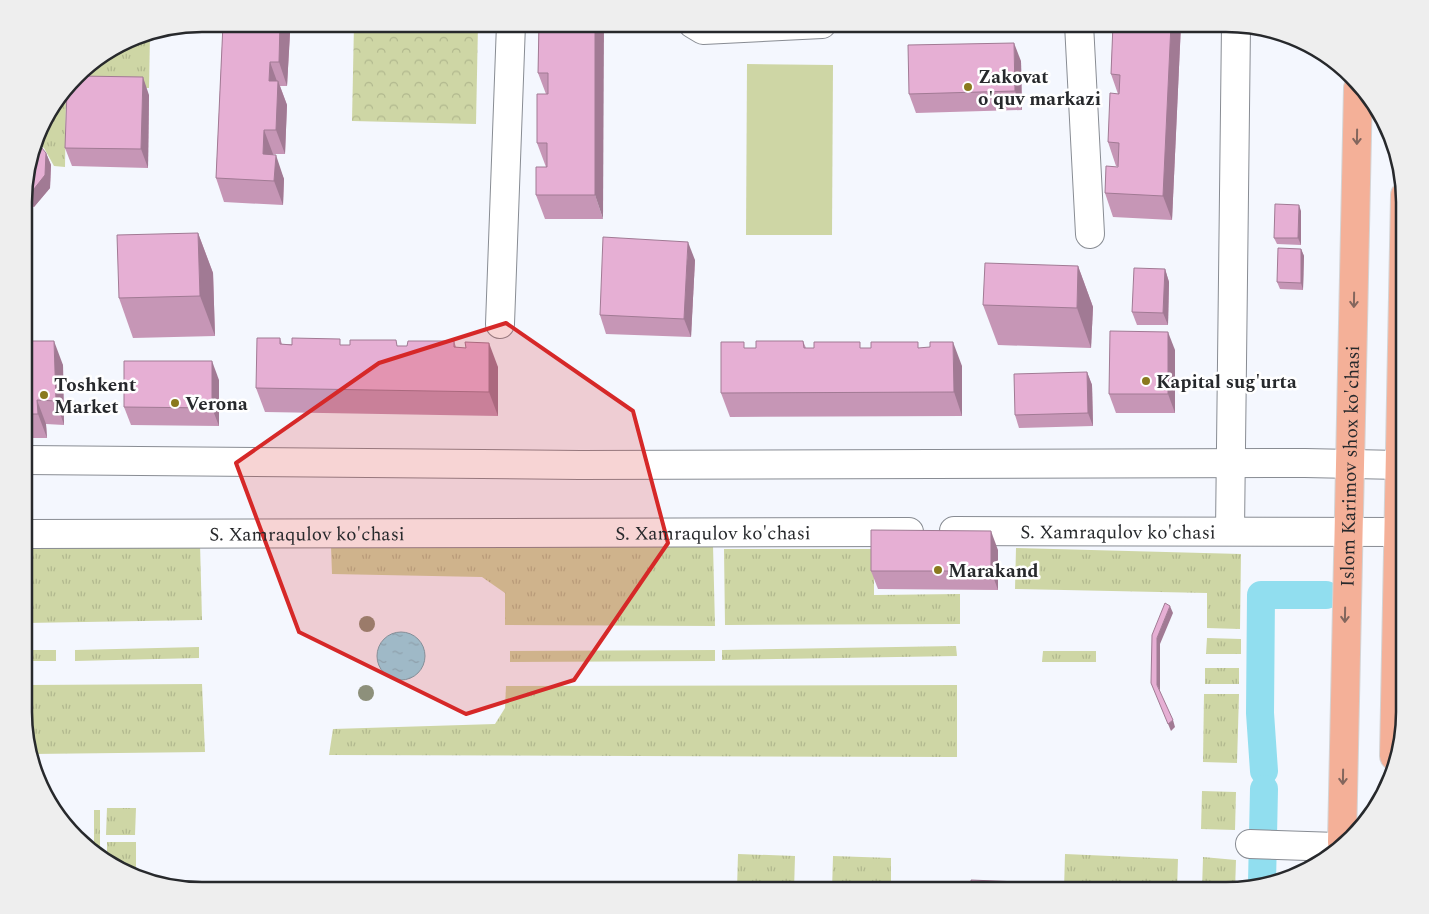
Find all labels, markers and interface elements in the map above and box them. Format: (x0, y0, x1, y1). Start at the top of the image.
place label: Zakovat o'quv markazi (978, 63, 1101, 114)
marker: Zakovat o'quv markazi (962, 81, 974, 93)
one-way arrow (1353, 129, 1362, 145)
one-way arrow (1349, 291, 1359, 307)
street label: Islom Karimov shox ko'chasi (1333, 345, 1368, 587)
place label: Kapital sug'urta (1156, 368, 1297, 397)
place label: Toshkent Market (54, 371, 136, 422)
marker: Kapital sug'urta (1140, 375, 1152, 387)
marker: Toshkent Market (38, 389, 50, 401)
place label: Verona (185, 390, 248, 419)
marker: Verona (169, 397, 181, 409)
street label: S. Xamraqulov ko'chasi (1020, 518, 1216, 548)
street label: S. Xamraqulov ko'chasi (615, 519, 811, 549)
street label: S. Xamraqulov ko'chasi (209, 520, 405, 550)
place label: Marakand (948, 557, 1039, 586)
marker: Marakand (932, 564, 944, 576)
one-way arrow (1341, 607, 1350, 623)
one-way arrow (1338, 769, 1348, 785)

